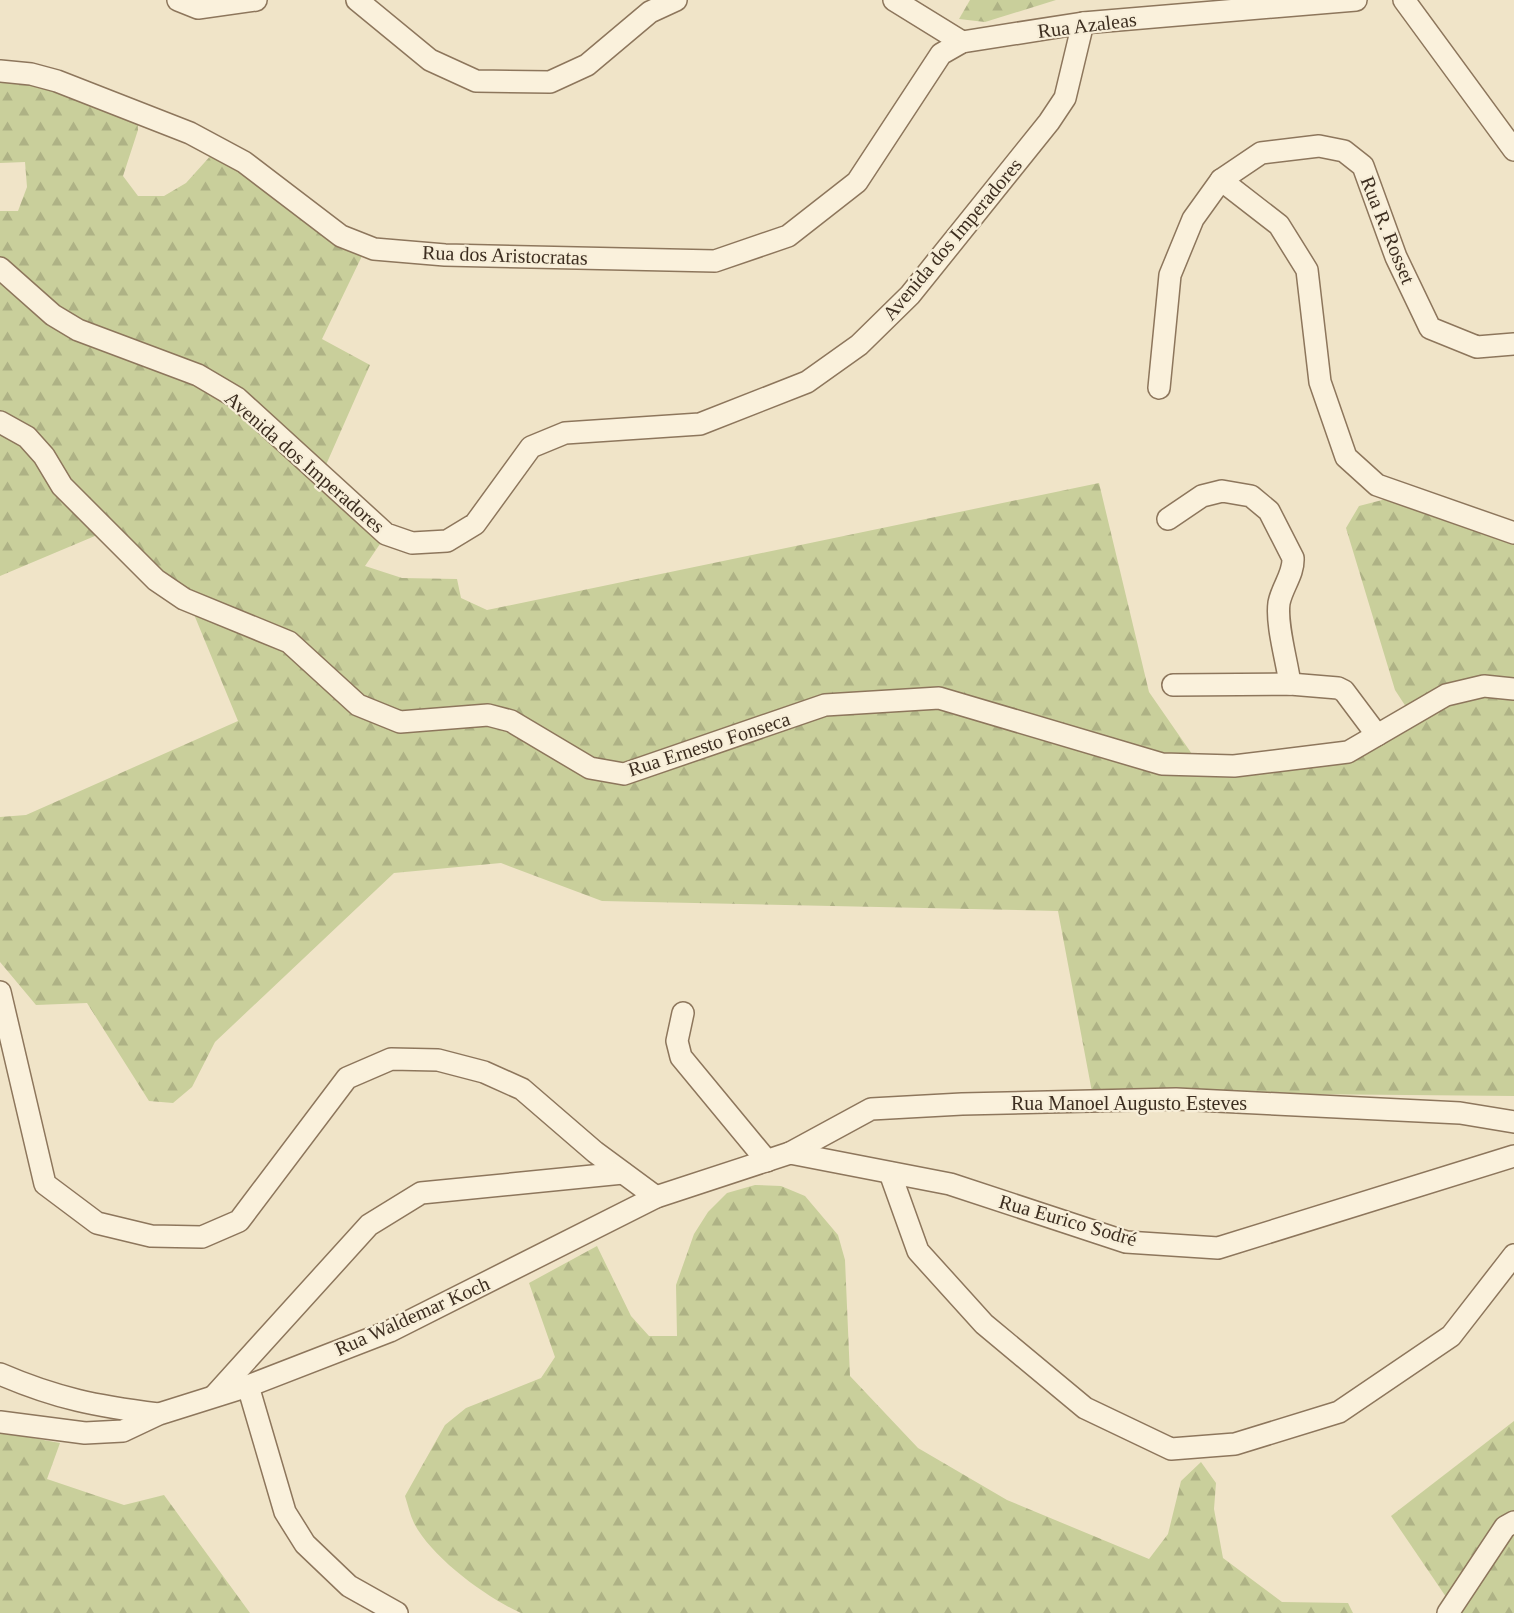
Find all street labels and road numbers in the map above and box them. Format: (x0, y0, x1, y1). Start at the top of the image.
street label: Rua Azaleas (1036, 8, 1138, 42)
street label: Avenida dos Imperadores (878, 154, 1027, 325)
street label: Rua R. Rosset (1356, 173, 1420, 287)
street label: Rua dos Aristocratas (422, 241, 588, 269)
street label: Avenida dos Imperadores (220, 387, 389, 538)
street label: Rua Ernesto Fonseca (625, 707, 793, 781)
street label: Rua Manoel Augusto Esteves (1011, 1092, 1247, 1115)
street label: Rua Eurico Sodré (997, 1190, 1139, 1250)
street label: Rua Waldemar Koch (331, 1272, 493, 1360)

